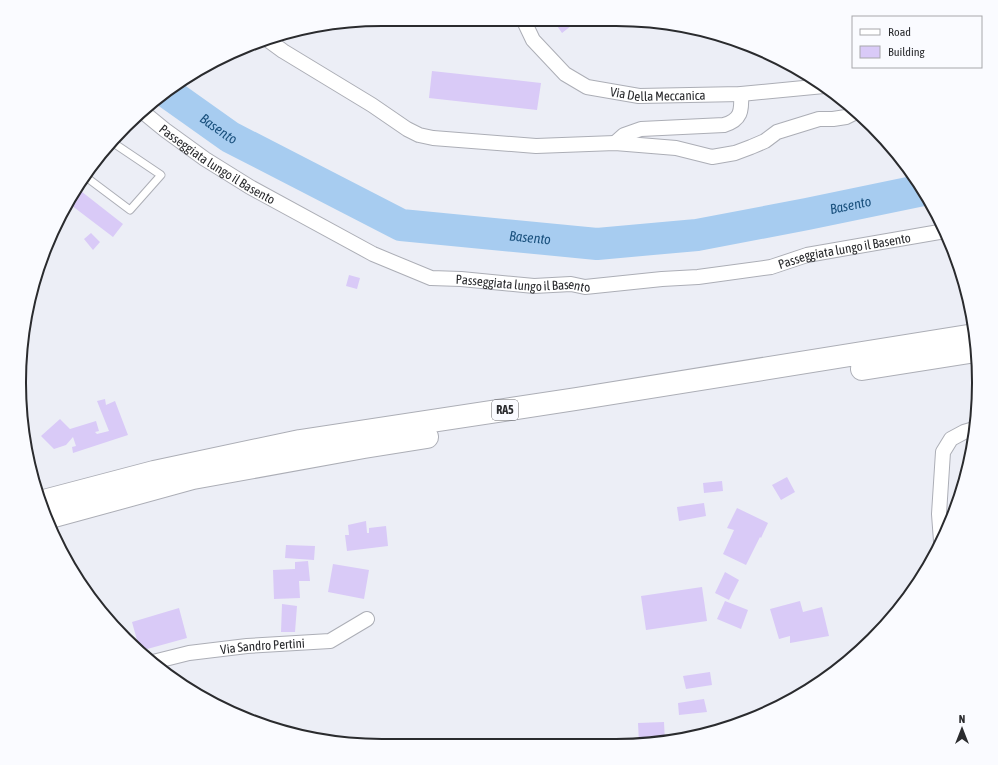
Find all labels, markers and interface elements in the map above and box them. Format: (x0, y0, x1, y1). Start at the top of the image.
legend (852, 16, 982, 68)
text: Road (888, 25, 911, 39)
text: Building (888, 45, 926, 59)
street label: Via Della Meccanica (609, 84, 706, 104)
water label: Basento (197, 110, 240, 147)
street label: Passeggiata lungo il Basento (156, 121, 278, 207)
water label: Basento (828, 193, 873, 217)
water label: Basento (508, 228, 552, 248)
street label: Passeggiata lungo il Basento (776, 230, 912, 272)
street label: Passeggiata lungo il Basento (456, 271, 591, 295)
road number: RA5 (492, 400, 518, 420)
street label: Via Sandro Pertini (219, 635, 305, 657)
north arrow (942, 709, 982, 749)
text: N (959, 713, 965, 725)

